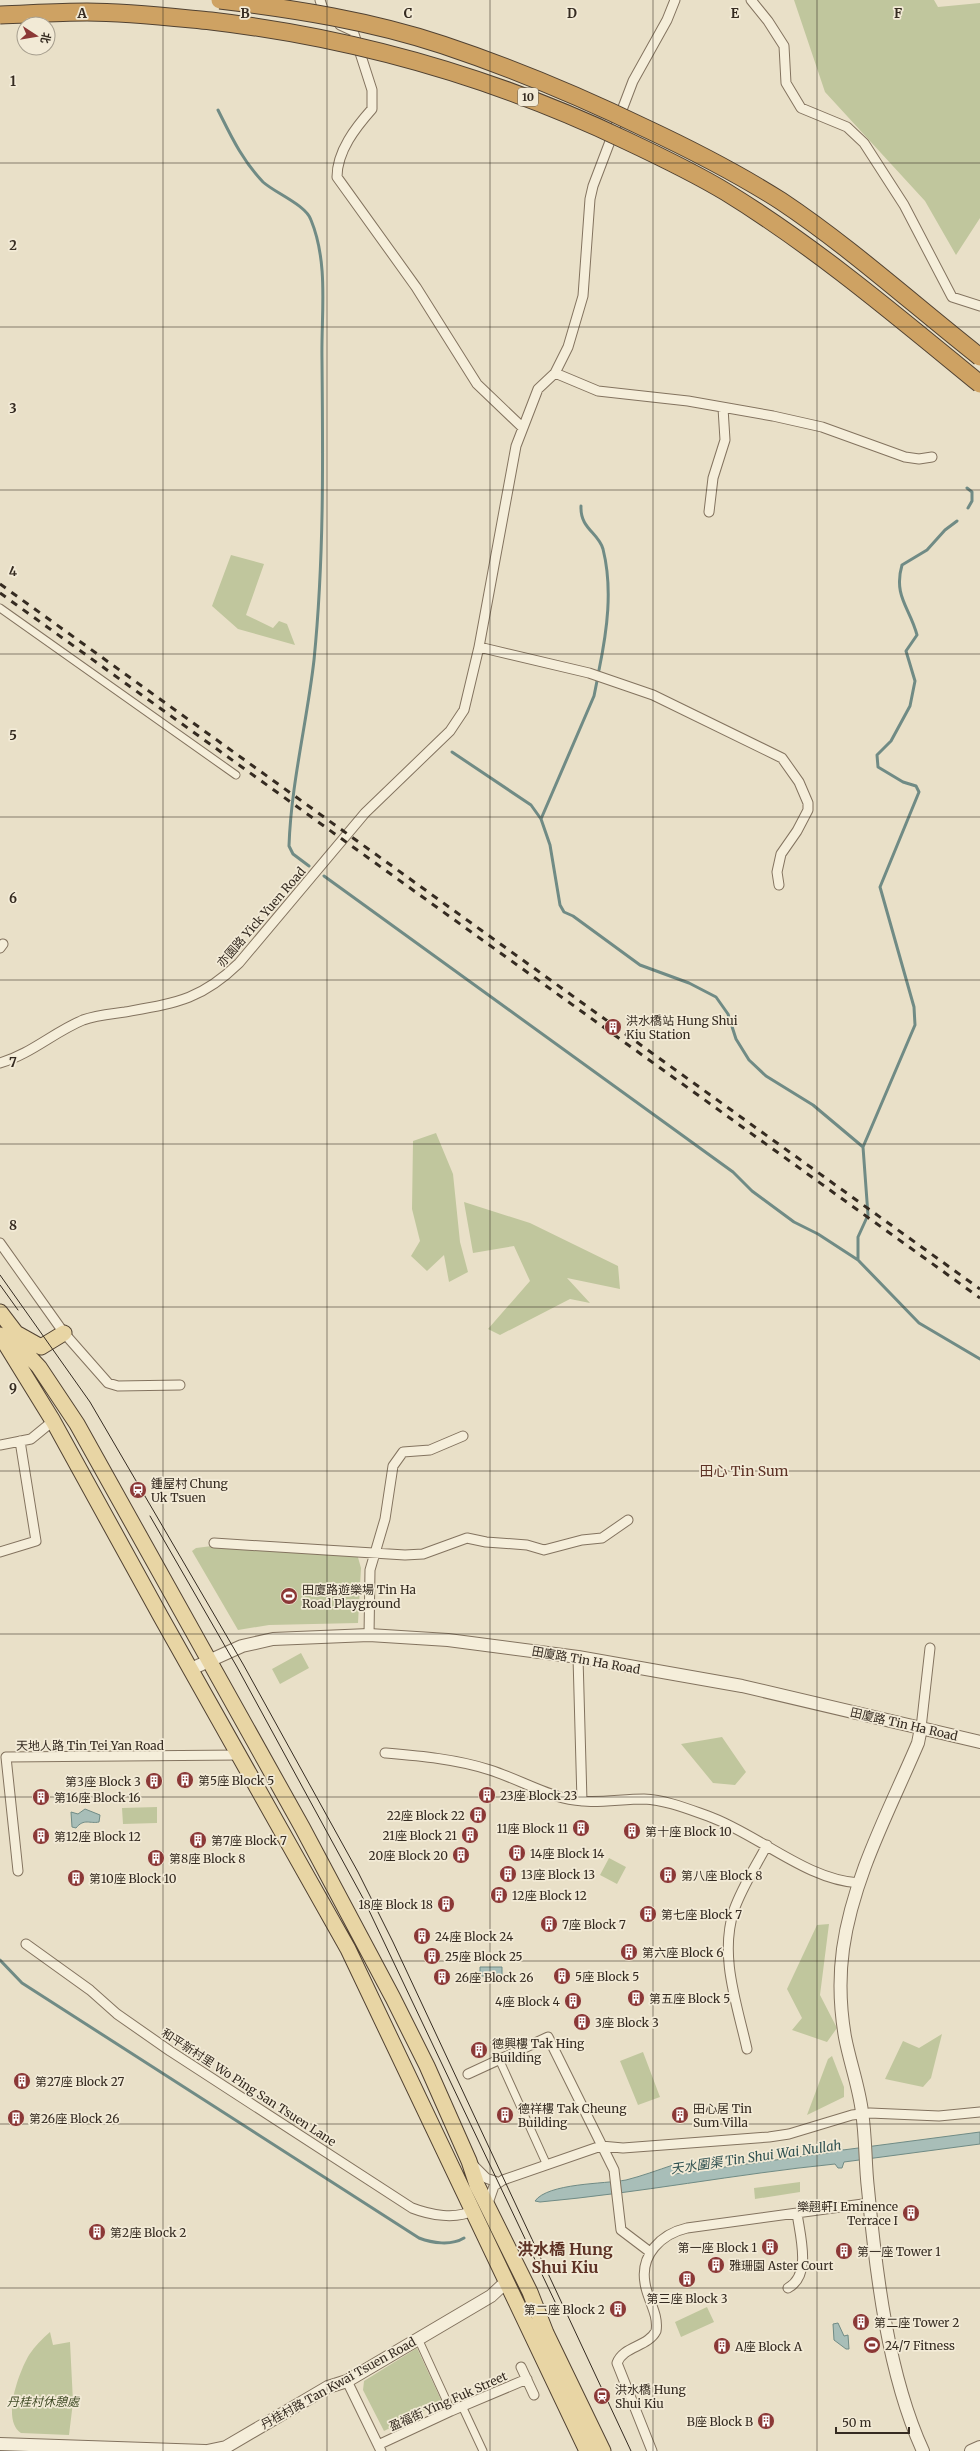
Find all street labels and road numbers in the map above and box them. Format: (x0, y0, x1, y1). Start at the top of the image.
road number: 10 (518, 88, 538, 106)
street label: 亦園路 Yick Yuen Road (214, 864, 308, 970)
street label: 田廈路 Tin Ha Road (531, 1643, 641, 1677)
street label: 田廈路 Tin Ha Road (849, 1704, 959, 1744)
street label: 天地人路 Tin Tei Yan Road (16, 1738, 164, 1753)
street label: 和平新村里 Wo Ping San Tsuen Lane (159, 2025, 339, 2149)
street label: 丹桂村路 Tan Kwai Tsuen Road (258, 2334, 418, 2432)
street label: 盈福街 Ying Fuk Street (387, 2368, 510, 2434)

